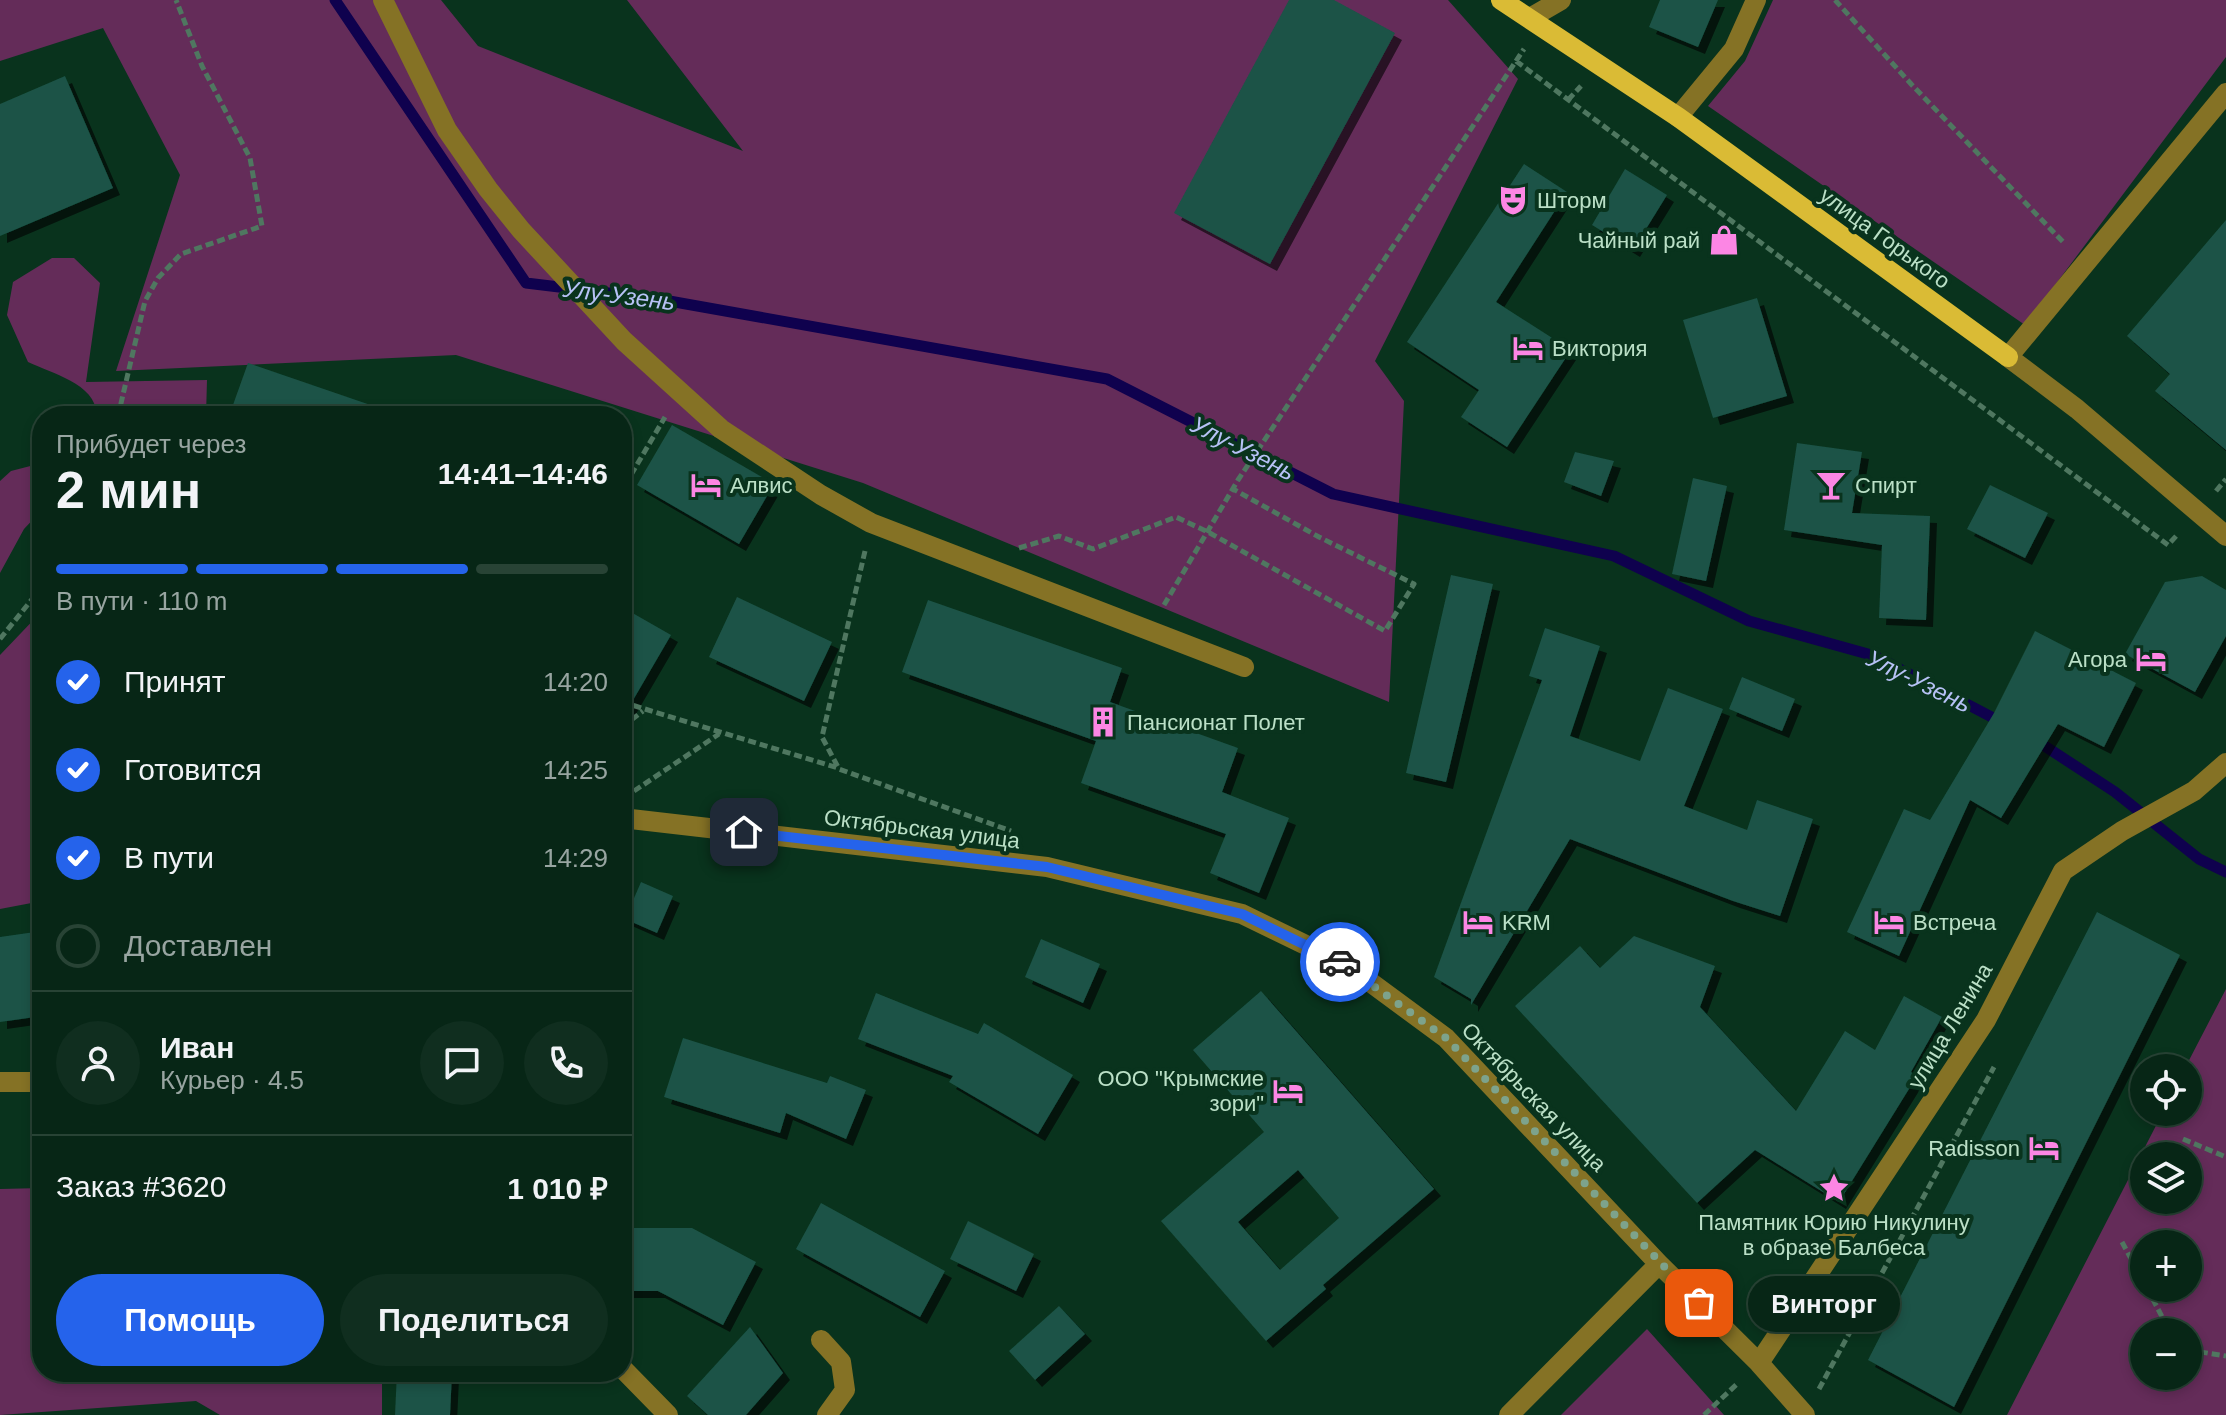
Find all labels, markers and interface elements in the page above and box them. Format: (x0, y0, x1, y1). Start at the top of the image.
street label: улица Горького (1815, 182, 1955, 294)
theatre icon: Шторм (1496, 183, 1530, 217)
place label: Шторм (1537, 188, 1607, 213)
shop icon: Чайный рай (1707, 223, 1741, 257)
place label: Чайный рай (1578, 228, 1700, 253)
water label: Улу-Узень (560, 275, 677, 315)
hotel icon: Виктория (1511, 331, 1545, 365)
place label: Виктория (1552, 336, 1647, 361)
water label: Улу-Узень (1186, 410, 1299, 486)
text: Прибудет через (56, 429, 246, 459)
text: 14:41–14:46 (438, 457, 608, 490)
text: 2 мин (56, 461, 201, 519)
hotel icon: Алвис (689, 468, 723, 502)
bar icon: Спирт (1814, 468, 1848, 502)
place label: Алвис (730, 473, 793, 498)
place label: Спирт (1855, 473, 1917, 498)
text: В пути · 110 m (56, 586, 228, 616)
hotel icon: Агора (2134, 642, 2168, 676)
water label: Улу-Узень (1861, 644, 1976, 718)
place label: Агора (2068, 647, 2128, 672)
icon: check (56, 660, 100, 704)
text: Принят (124, 665, 226, 698)
text: 14:20 (543, 667, 608, 697)
building icon: Пансионат Полет (1086, 705, 1120, 739)
place label: Пансионат Полет (1127, 710, 1305, 735)
icon: check (56, 748, 100, 792)
text: Готовится (124, 753, 262, 786)
text: 14:25 (543, 755, 608, 785)
pin (710, 798, 778, 866)
street label: Октябрьская улица (823, 805, 1022, 854)
icon: home (722, 810, 766, 854)
icon: check (56, 836, 100, 880)
text: В пути (124, 841, 214, 874)
text: 14:29 (543, 843, 608, 873)
hotel icon: KRM (1461, 905, 1495, 939)
hotel icon: Встреча (1872, 905, 1906, 939)
place label: KRM (1502, 910, 1551, 935)
place label: Встреча (1913, 910, 1997, 935)
courier (1300, 922, 1380, 1002)
text: Доставлен (124, 929, 272, 962)
icon: car (1318, 940, 1362, 984)
street label: улица Ленина (1903, 958, 1998, 1093)
street label: Октябрьская улица (1457, 1017, 1612, 1177)
button: person (56, 1021, 140, 1105)
button: chat (420, 1021, 504, 1105)
button: phone (524, 1021, 608, 1105)
text: Иван (160, 1031, 234, 1064)
map controls (2130, 1054, 2202, 1390)
button: locate (2130, 1054, 2202, 1126)
text: Курьер · 4.5 (160, 1065, 304, 1095)
place label: ООО "Крымские зори" (1098, 1066, 1264, 1116)
hotel icon: ООО "Крымские зори" (1271, 1074, 1305, 1108)
hotel icon: Radisson (2027, 1131, 2061, 1165)
place label: Radisson (1928, 1136, 2020, 1161)
button: layers (2130, 1142, 2202, 1214)
text: Заказ #3620 (56, 1170, 226, 1203)
place icon: Памятник Юрию Никулину в образе Балбеса (1817, 1171, 1851, 1205)
text: 1 010 ₽ (507, 1172, 608, 1205)
place label: Памятник Юрию Никулину в образе Балбеса (1698, 1210, 1970, 1260)
button: + (2130, 1230, 2202, 1302)
pin (1665, 1269, 1733, 1337)
button: Помощь (56, 1274, 324, 1366)
button: Поделиться (340, 1274, 608, 1366)
callout: Винторг (1747, 1275, 1899, 1331)
icon: bag (1677, 1281, 1721, 1325)
text: Винторг (1771, 1289, 1877, 1319)
button: − (2130, 1318, 2202, 1390)

